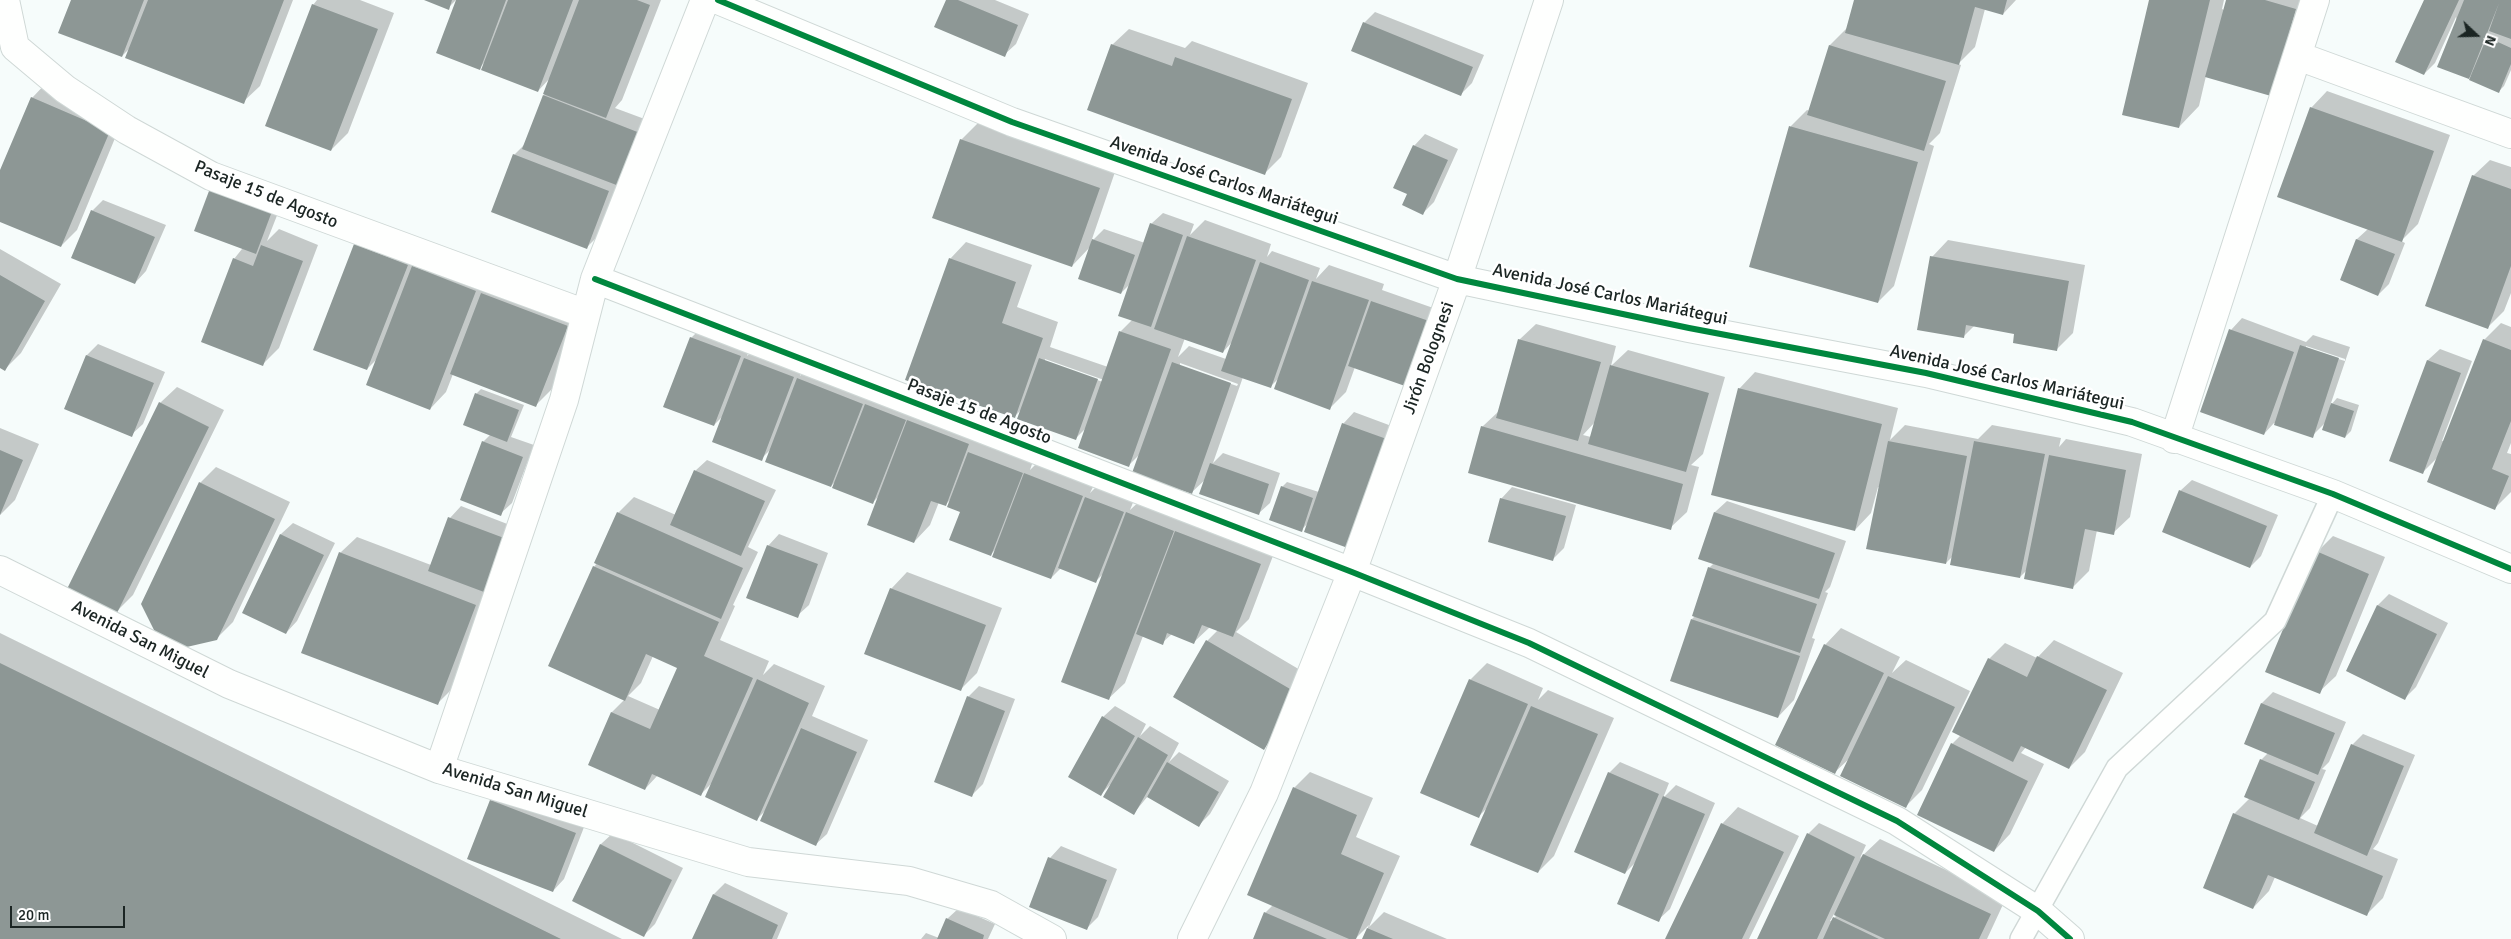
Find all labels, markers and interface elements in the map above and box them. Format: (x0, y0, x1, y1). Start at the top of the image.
north arrow (2451, 10, 2501, 60)
text: N (2481, 33, 2500, 48)
street label: Avenida José Carlos Mariátegui (1107, 132, 1341, 230)
street label: Pasaje 15 de Agosto (191, 156, 341, 234)
street label: Avenida José Carlos Mariátegui (1490, 260, 1730, 330)
street label: Jirón Bolognesi (1399, 299, 1459, 417)
street label: Avenida José Carlos Mariátegui (1888, 341, 2126, 415)
street label: Pasaje 15 de Agosto (904, 375, 1054, 449)
street label: Avenida San Miguel (68, 596, 212, 684)
street label: Avenida San Miguel (440, 759, 590, 823)
scale bar (12, 896, 128, 928)
text: 20 m (18, 906, 49, 924)

